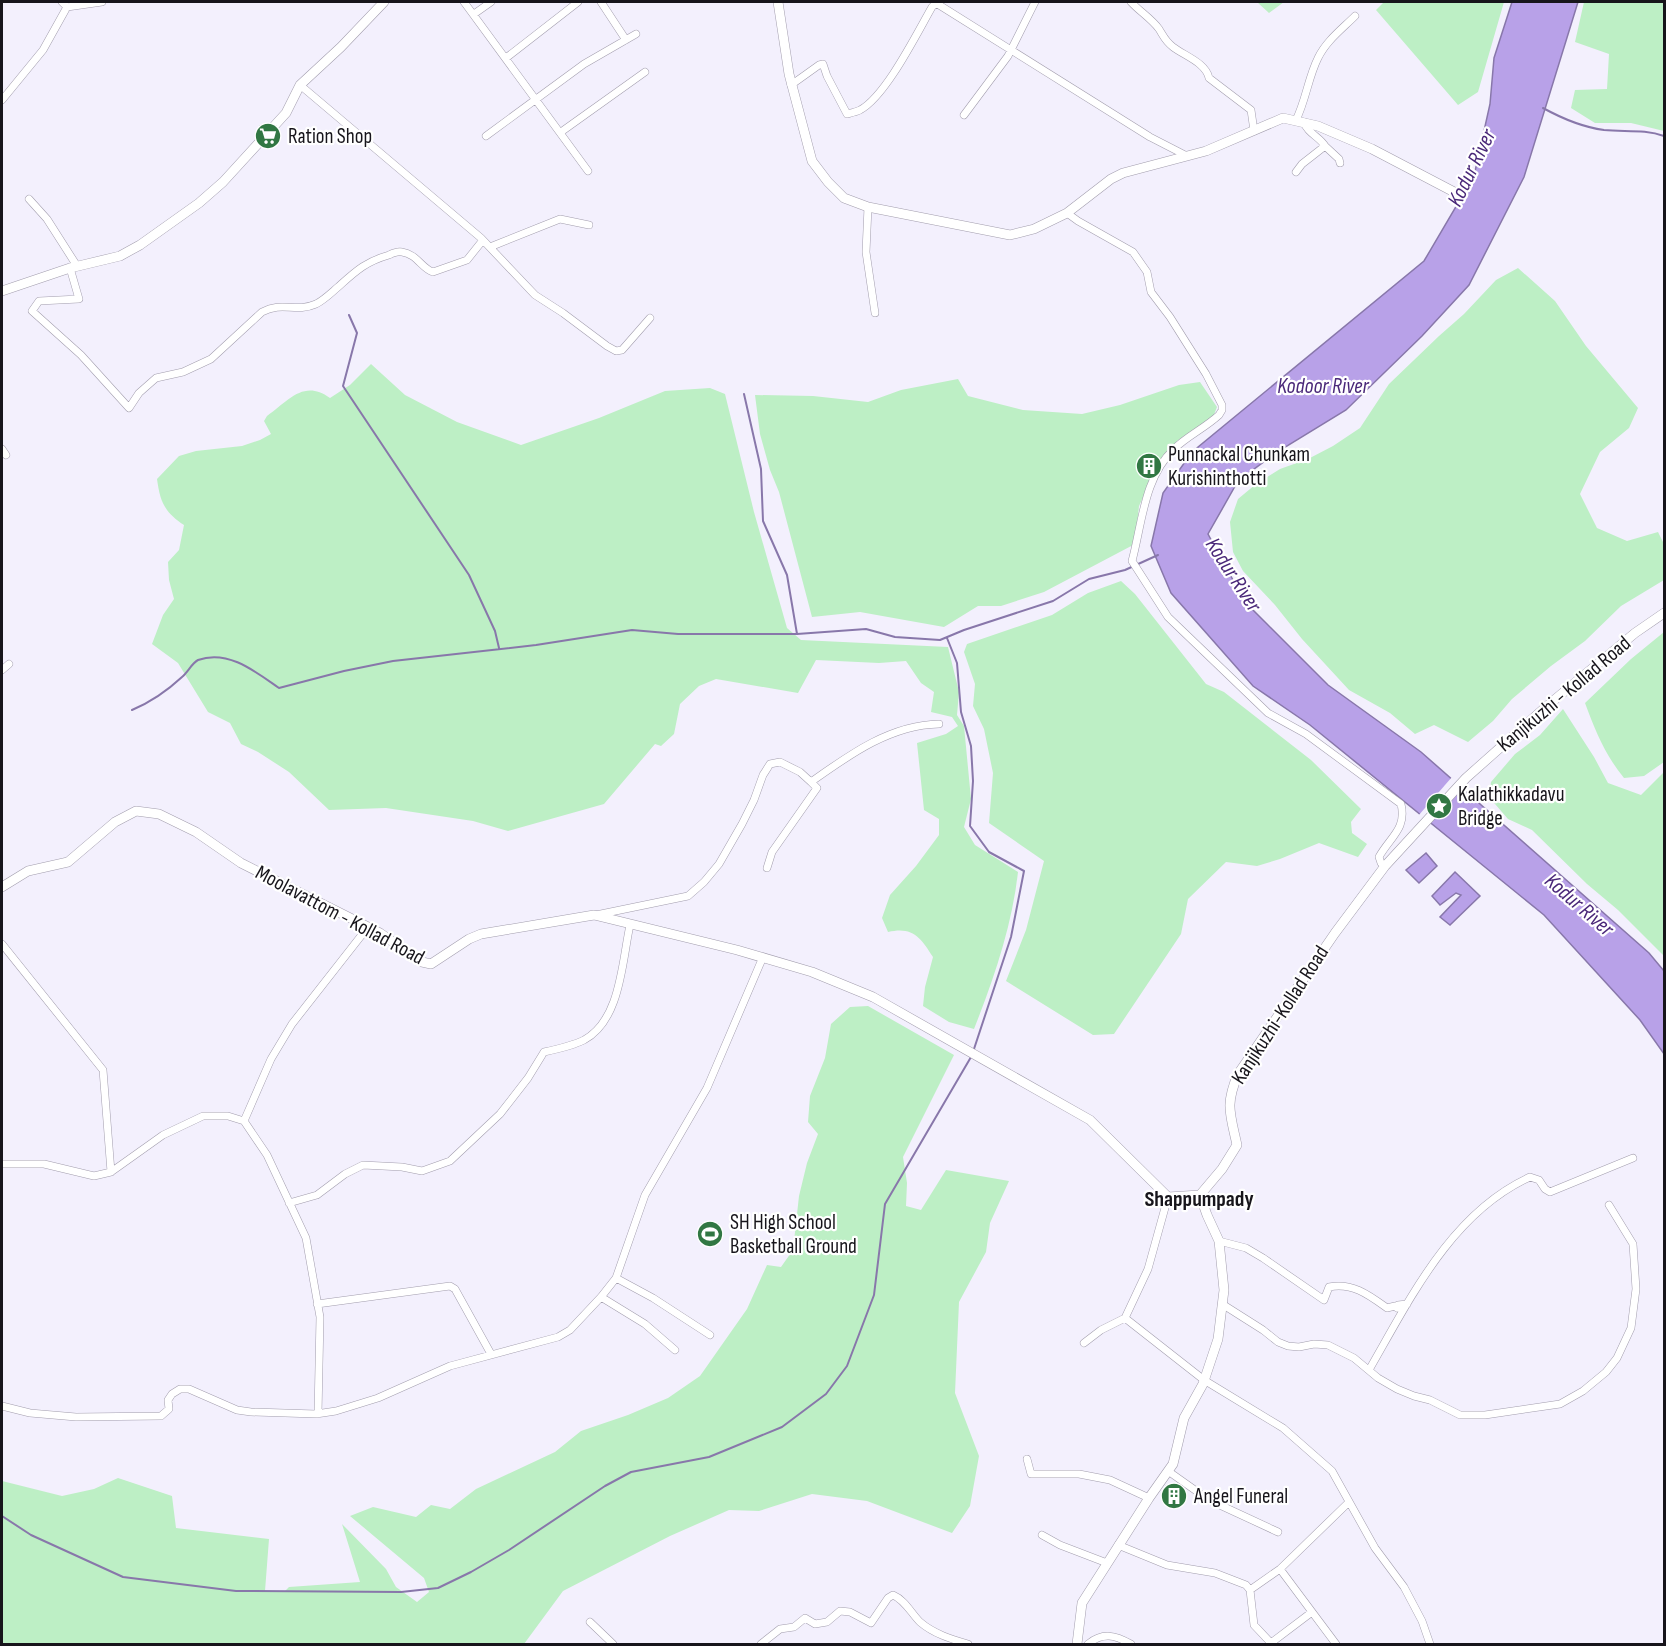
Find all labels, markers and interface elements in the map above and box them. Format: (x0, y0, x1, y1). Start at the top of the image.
supermarket icon: Ration Shop (253, 121, 283, 151)
place label: Ration Shop (288, 124, 372, 149)
water label: Kodur River (1442, 124, 1503, 211)
water label: Kodoor River (1277, 373, 1370, 400)
place label: Punnackal Chunkam Kurishinthotti (1168, 442, 1310, 491)
building icon: Punnackal Chunkam Kurishinthotti (1134, 451, 1164, 481)
water label: Kodur River (1199, 533, 1267, 618)
street label: Kanjikuzhi - Kollad Road (1492, 631, 1636, 757)
place label: Kalathikkadavu Bridge (1458, 782, 1565, 831)
place icon: Kalathikkadavu Bridge (1424, 791, 1454, 821)
street label: Moolavattom - Kollad Road (251, 860, 429, 970)
water label: Kodur River (1539, 868, 1620, 943)
street label: Kanjikuzhi-Kollad Road (1226, 941, 1334, 1089)
district label: Shappumpady (1144, 1186, 1254, 1213)
place label: SH High School Basketball Ground (730, 1210, 857, 1259)
sports icon: SH High School Basketball Ground (695, 1219, 725, 1249)
building icon: Angel Funeral (1159, 1481, 1189, 1511)
place label: Angel Funeral (1193, 1484, 1288, 1509)

